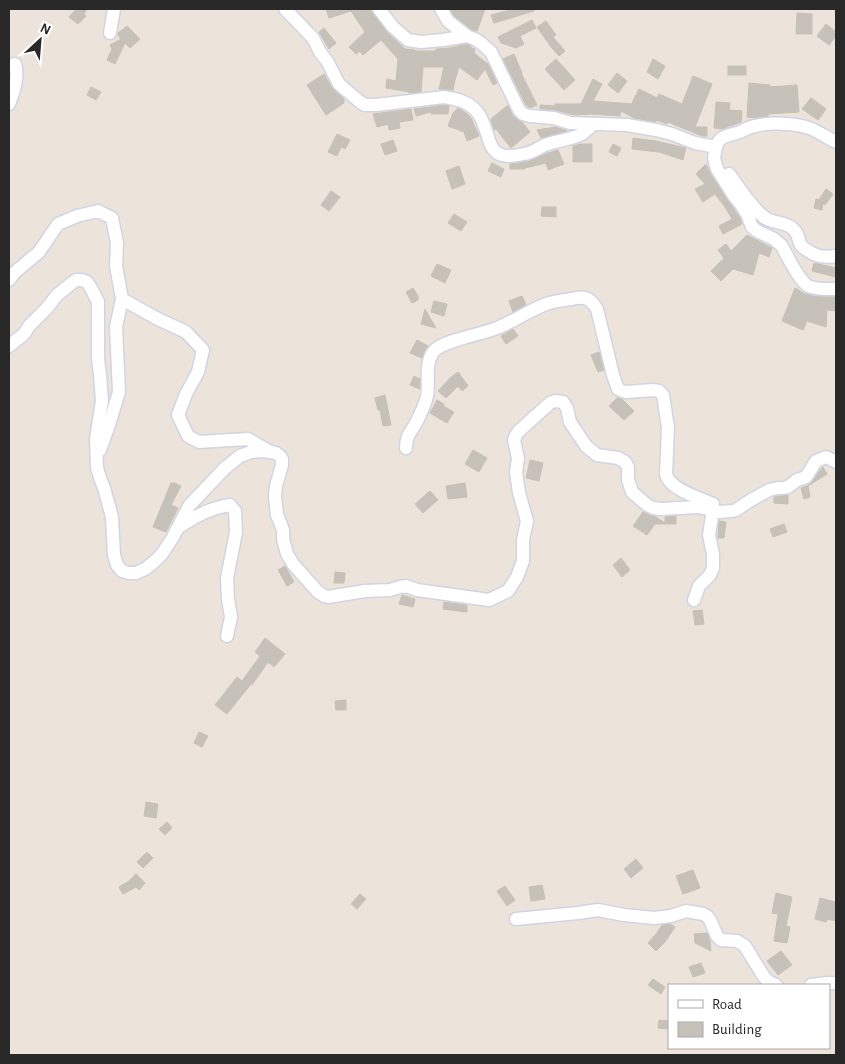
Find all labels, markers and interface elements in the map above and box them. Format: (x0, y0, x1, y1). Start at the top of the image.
north arrow (15, 15, 65, 65)
text: N (38, 21, 53, 38)
legend (668, 984, 830, 1049)
text: Road (712, 997, 742, 1012)
text: Building (712, 1022, 762, 1037)

